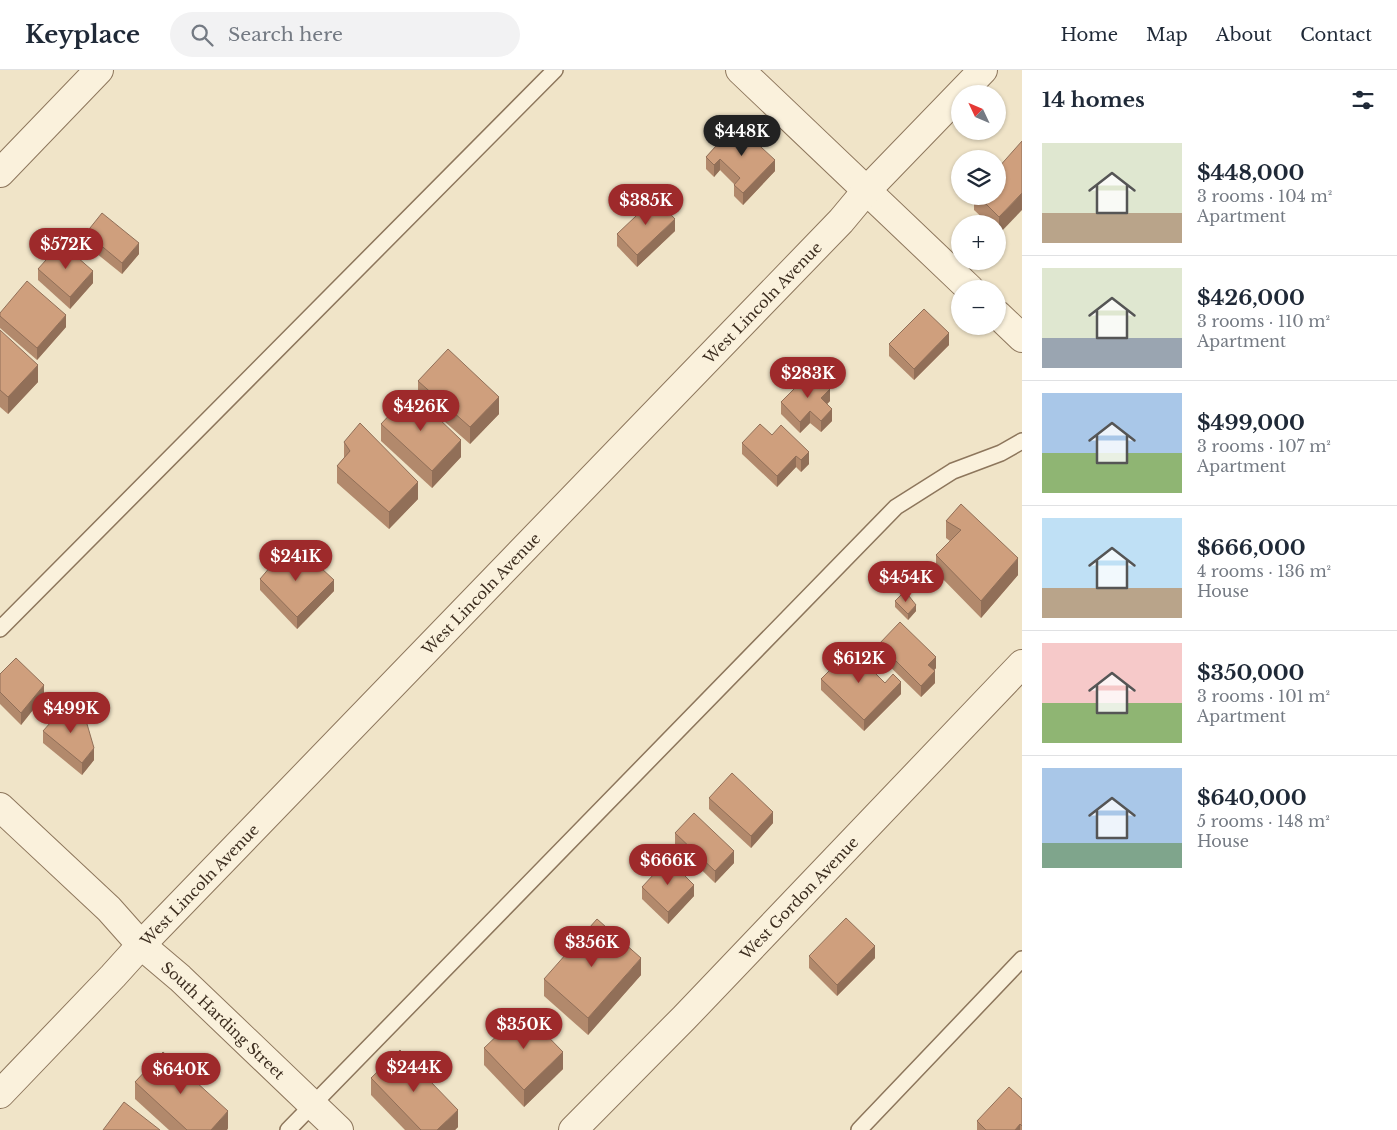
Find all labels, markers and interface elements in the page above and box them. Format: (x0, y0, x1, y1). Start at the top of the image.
search box (170, 12, 520, 57)
text: Keyplace (25, 20, 140, 49)
icon: search (188, 21, 216, 49)
text: Search here (228, 23, 343, 46)
text: Home (1060, 24, 1118, 46)
text: Map (1146, 24, 1188, 46)
text: About (1216, 24, 1272, 46)
text: Contact (1300, 24, 1372, 46)
north arrow (951, 85, 1006, 140)
map controls (951, 85, 1006, 335)
icon: filters (1349, 86, 1377, 114)
text: 14 homes (1042, 87, 1145, 113)
pin: $448K (707, 114, 777, 157)
text: $448K (715, 121, 769, 141)
button: layers (951, 150, 1006, 205)
text: $448,000 (1197, 160, 1304, 186)
icon: home (1082, 163, 1142, 223)
pin: $385K (611, 184, 681, 226)
text: 3 rooms · 104 m² (1197, 186, 1332, 206)
text: $385K (619, 190, 673, 210)
text: Apartment (1197, 206, 1286, 226)
button: + (951, 215, 1006, 270)
pin: $572K (31, 228, 101, 270)
text: $572K (40, 234, 92, 254)
street label: West Lincoln Avenue (698, 237, 826, 368)
button: − (951, 280, 1006, 335)
text: $426,000 (1197, 285, 1305, 311)
icon: home (1082, 288, 1142, 348)
text: 3 rooms · 110 m² (1197, 311, 1330, 331)
text: Apartment (1197, 331, 1286, 351)
pin: $283K (773, 356, 843, 399)
text: $283K (781, 363, 835, 383)
pin: $426K (386, 390, 456, 432)
text: $426K (393, 396, 449, 416)
text: $499,000 (1197, 410, 1305, 436)
icon: home (1082, 413, 1142, 473)
text: 3 rooms · 107 m² (1197, 436, 1331, 456)
text: Apartment (1197, 456, 1286, 476)
street label: West Lincoln Avenue (417, 529, 544, 659)
text: $666,000 (1197, 535, 1306, 561)
icon: home (1082, 538, 1142, 598)
pin: $241K (261, 540, 331, 582)
text: $241K (270, 546, 322, 566)
pin: $454K (871, 560, 941, 603)
text: 4 rooms · 136 m² (1197, 561, 1331, 581)
text: $454K (879, 567, 933, 587)
text: House (1197, 581, 1249, 601)
pin: $612K (824, 642, 894, 684)
text: $612K (833, 648, 885, 668)
text: $350,000 (1197, 660, 1304, 686)
icon: home (1082, 663, 1142, 723)
text: 3 rooms · 101 m² (1197, 686, 1330, 706)
pin: $499K (36, 692, 106, 734)
text: $499K (43, 698, 99, 718)
text: Apartment (1197, 706, 1286, 726)
text: $640,000 (1197, 785, 1307, 811)
icon: home (1082, 788, 1142, 848)
text: 5 rooms · 148 m² (1197, 811, 1330, 831)
street label: West Lincoln Avenue (135, 820, 263, 950)
text: House (1197, 831, 1249, 851)
street label: West Gordon Avenue (735, 832, 862, 964)
pin: $666K (633, 844, 703, 886)
text: $666K (640, 850, 696, 870)
pin: $356K (557, 926, 627, 968)
text: $356K (565, 932, 619, 952)
street label: South Harding Street (158, 957, 289, 1083)
pin: $350K (489, 1008, 559, 1050)
text: $350K (496, 1014, 552, 1034)
pin: $244K (379, 1050, 449, 1093)
pin: $640K (146, 1052, 216, 1095)
text: $244K (386, 1057, 442, 1077)
text: $640K (153, 1059, 209, 1079)

